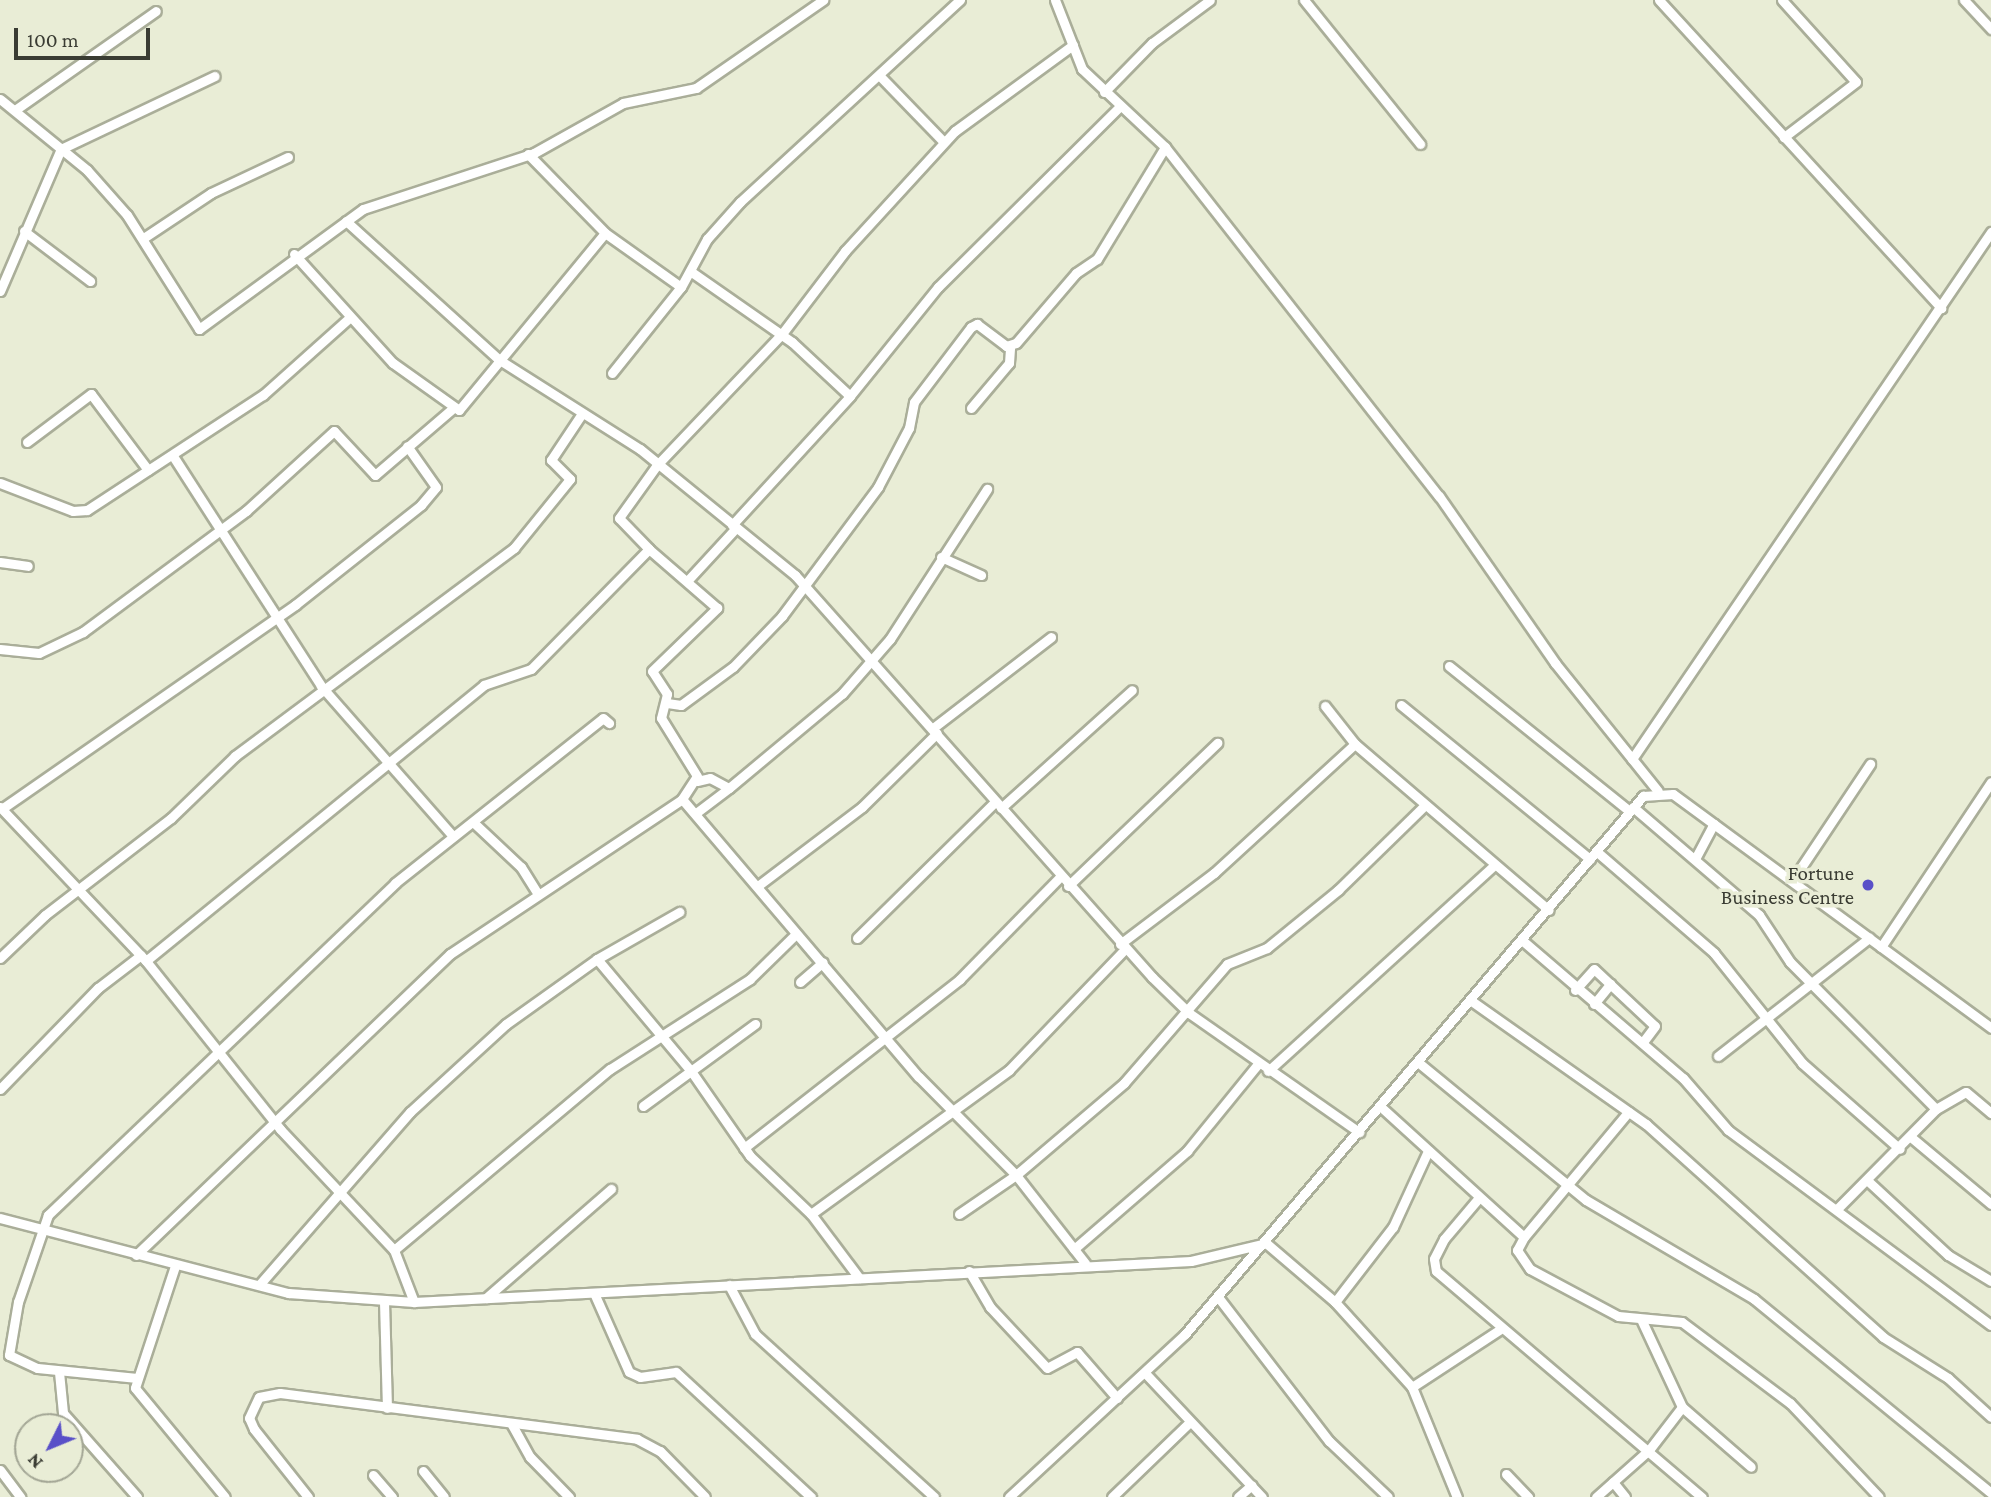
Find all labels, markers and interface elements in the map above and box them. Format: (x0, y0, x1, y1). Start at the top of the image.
scale bar (18, 14, 154, 58)
text: 100 m (27, 28, 79, 52)
place label: Fortune Business Centre (1721, 860, 1854, 910)
marker: Fortune Business Centre (1860, 877, 1876, 893)
north arrow (14, 1413, 84, 1483)
text: N (23, 1449, 47, 1473)

